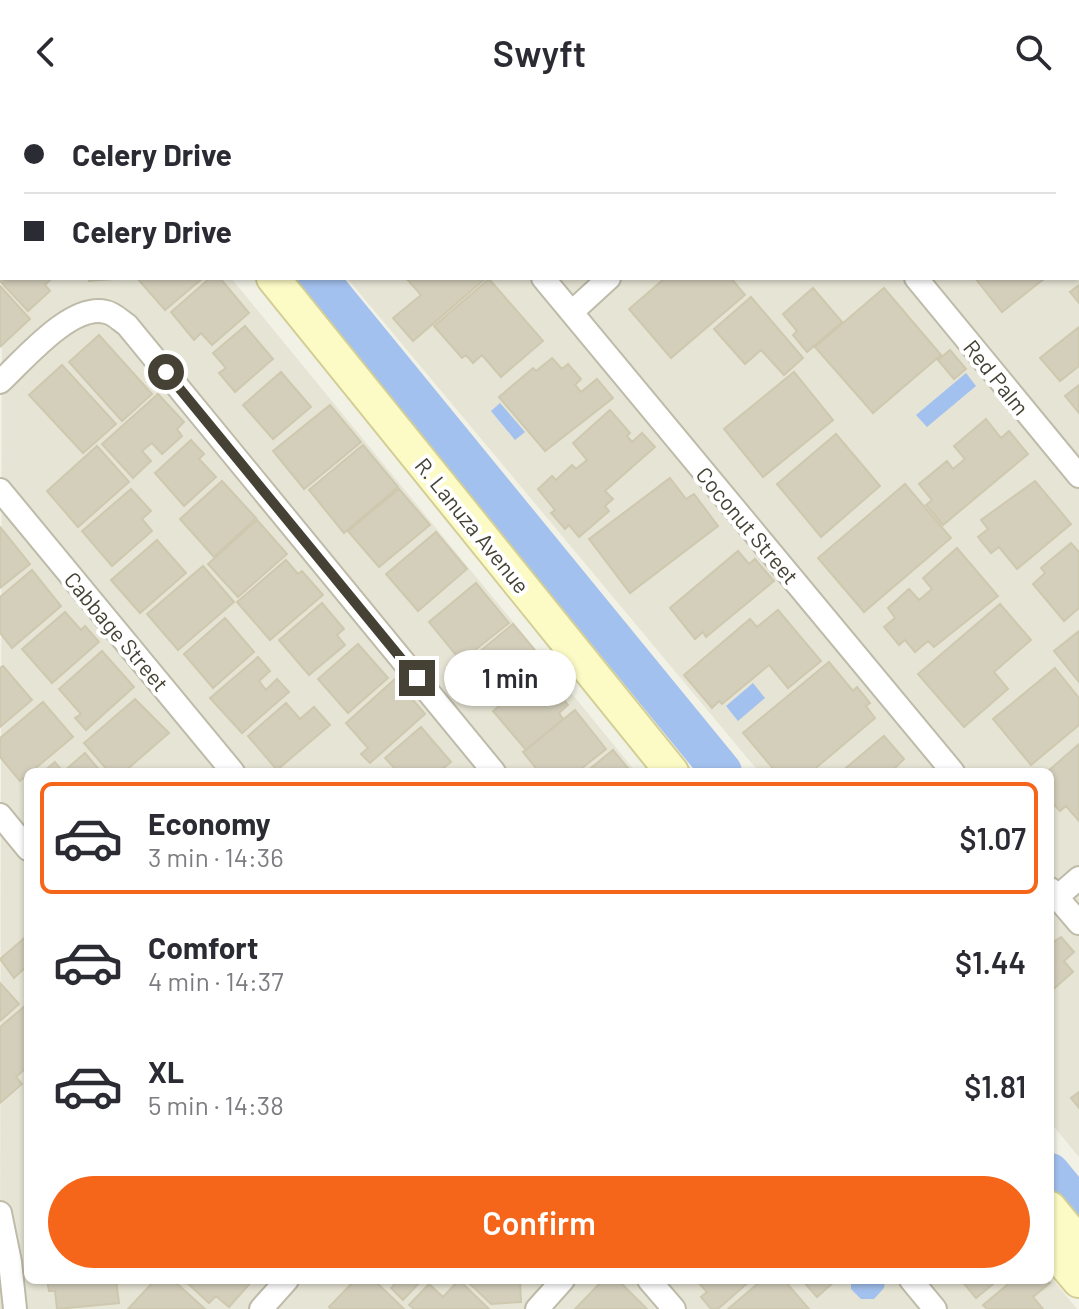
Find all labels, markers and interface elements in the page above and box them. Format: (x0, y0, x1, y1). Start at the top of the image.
icon: back (24, 30, 68, 74)
icon: search (1011, 30, 1055, 74)
text: Swyft (493, 31, 586, 74)
text: Celery Drive (72, 136, 232, 172)
text: Celery Drive (72, 213, 232, 249)
street label: Red Palm (959, 334, 1035, 420)
route start (148, 354, 184, 390)
street label: R. Lanuza Avenue (410, 452, 536, 598)
street label: Coconut Street (691, 461, 805, 589)
street label: Cabbage Street (60, 566, 174, 696)
callout: 1 min (445, 650, 577, 706)
route end (399, 660, 435, 696)
text: 1 min (482, 662, 538, 693)
icon: car (52, 802, 124, 874)
text: Economy (148, 805, 271, 841)
text: $1.07 (959, 820, 1026, 856)
text: 3 min · 14:36 (148, 841, 284, 872)
icon: car (52, 926, 124, 998)
text: Comfort (148, 929, 258, 965)
text: $1.44 (955, 944, 1026, 980)
text: 4 min · 14:37 (148, 965, 283, 996)
icon: car (52, 1050, 124, 1122)
text: XL (148, 1053, 184, 1089)
text: $1.81 (964, 1068, 1026, 1104)
text: 5 min · 14:38 (148, 1089, 284, 1120)
button: Confirm (48, 1176, 1030, 1268)

